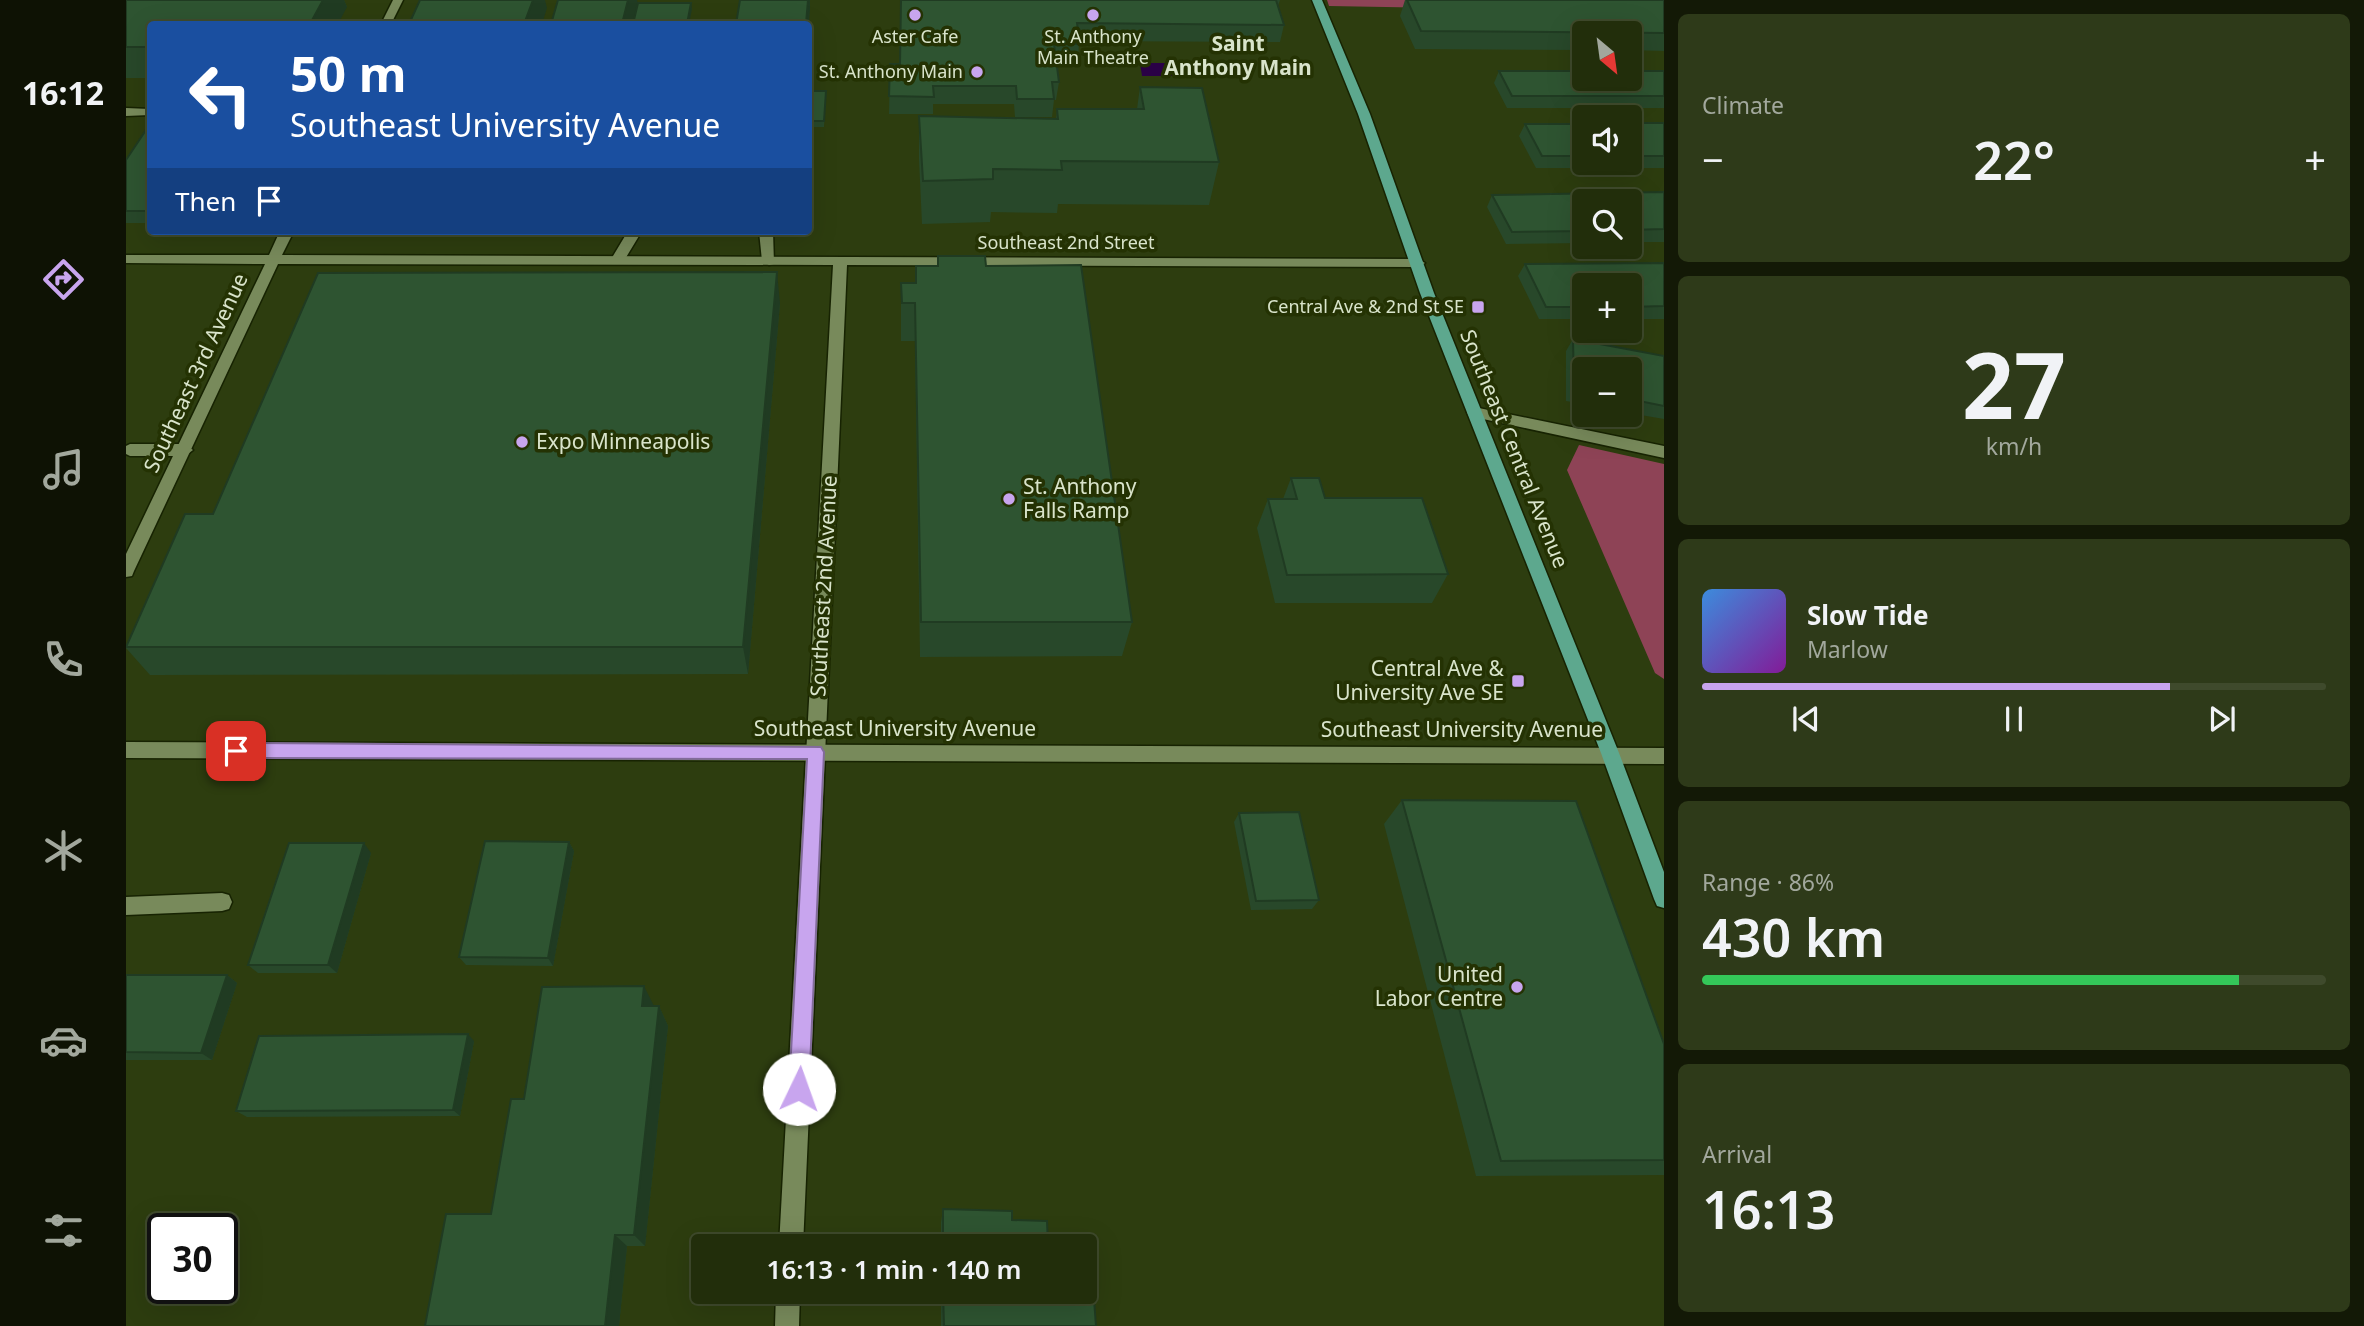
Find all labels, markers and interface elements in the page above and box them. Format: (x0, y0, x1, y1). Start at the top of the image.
marker: Aster Cafe (907, 7, 923, 23)
marker: St. Anthony Main Theatre (1085, 7, 1101, 23)
north arrow (1572, 21, 1642, 91)
map controls (1572, 21, 1642, 427)
place label: Aster Cafe (872, 24, 958, 48)
place label: St. Anthony Main Theatre (1037, 24, 1149, 69)
district label: Saint Anthony Main (1164, 29, 1312, 81)
text: 50 m (290, 40, 407, 106)
icon: left (175, 49, 266, 140)
place label: St. Anthony Main (819, 59, 963, 83)
marker: St. Anthony Main (969, 64, 985, 80)
text: 16:12 (22, 71, 104, 114)
text: Climate (1702, 89, 1784, 121)
text: Southeast University Avenue (290, 103, 720, 146)
button: sound (1572, 105, 1642, 175)
text: 22° (1973, 124, 2055, 195)
text: − (1702, 133, 1724, 185)
text: + (2304, 133, 2326, 185)
icon: arrive (250, 182, 288, 220)
text: Then (175, 183, 236, 219)
button: search (1572, 189, 1642, 259)
street label: Southeast 2nd Street (978, 230, 1155, 254)
icon: directions (39, 255, 88, 304)
street label: Southeast 3rd Avenue (137, 268, 254, 477)
button: + (1572, 273, 1642, 343)
place label: Central Ave & 2nd St SE (1267, 294, 1464, 318)
marker: Central Ave & 2nd St SE (1470, 299, 1486, 315)
text: 27 (1962, 322, 2066, 446)
street label: Southeast Central Avenue (1454, 325, 1576, 572)
button: − (1572, 357, 1642, 427)
place label: Expo Minneapolis (536, 427, 710, 455)
text: km/h (1986, 430, 2042, 462)
marker: Expo Minneapolis (514, 434, 530, 450)
icon: music (39, 445, 88, 494)
place label: St. Anthony Falls Ramp (1023, 472, 1137, 524)
street label: Southeast 2nd Avenue (803, 475, 843, 697)
marker: St. Anthony Falls Ramp (1001, 491, 1017, 507)
text: Slow Tide (1807, 597, 1929, 633)
text: Marlow (1807, 633, 1888, 665)
icon: phone (39, 635, 88, 684)
place label: Central Ave & University Ave SE (1335, 654, 1505, 706)
marker: Central Ave & University Ave SE (1510, 673, 1526, 689)
icon: previous (1787, 700, 1825, 738)
icon: pause (1995, 700, 2033, 738)
icon: next (2203, 700, 2241, 738)
street label: Southeast University Avenue (754, 714, 1036, 742)
street label: Southeast University Avenue (1321, 715, 1603, 743)
pin (206, 721, 266, 781)
icon: arrive (217, 732, 255, 770)
icon: climate (39, 826, 88, 875)
text: Range · 86% (1702, 866, 1834, 898)
text: 430 km (1702, 901, 1885, 972)
place label: United Labor Centre (1375, 960, 1503, 1012)
marker: United Labor Centre (1509, 979, 1525, 995)
icon: car (39, 1016, 88, 1065)
position arrow (762, 1052, 836, 1126)
text: Arrival (1702, 1138, 1772, 1170)
text: 16:13 (1702, 1173, 1835, 1244)
icon: filters (39, 1206, 88, 1255)
speed limit sign: 30 (147, 1213, 238, 1304)
text: 16:13 · 1 min · 140 m (767, 1251, 1021, 1287)

